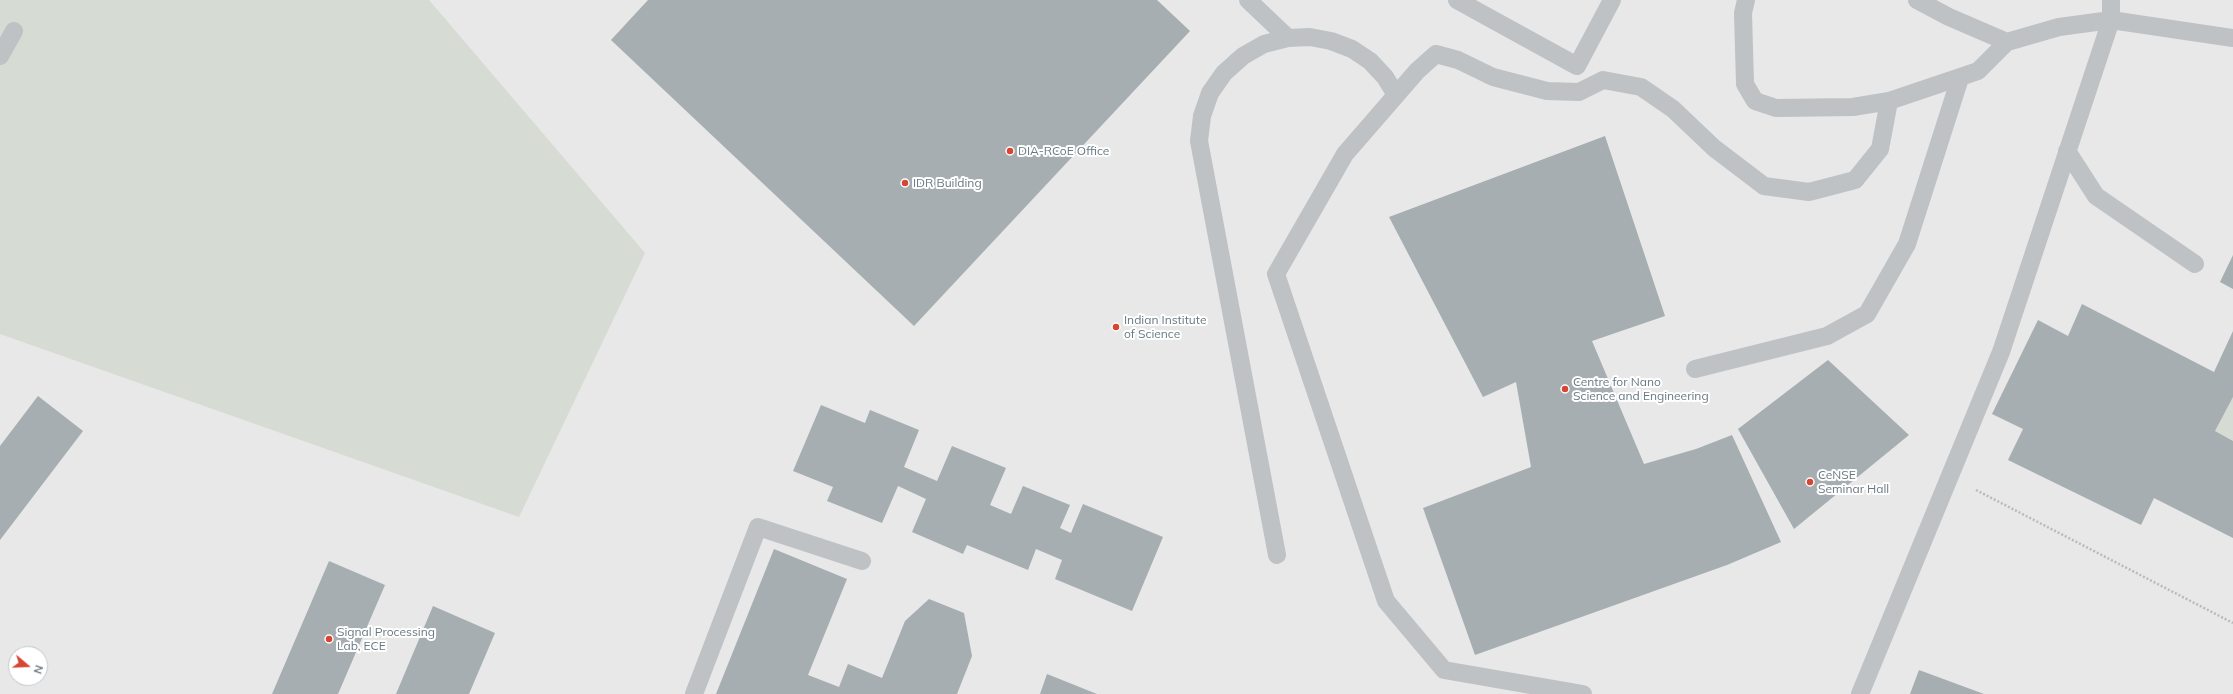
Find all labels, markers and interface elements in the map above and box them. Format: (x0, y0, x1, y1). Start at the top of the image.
place label: DIA-RCoE Office (1018, 144, 1109, 158)
marker: DIA-RCoE Office (1005, 146, 1015, 156)
place label: IDR Building (913, 176, 982, 190)
marker: IDR Building (900, 178, 910, 188)
place label: Indian Institute of Science (1124, 313, 1206, 341)
marker: Indian Institute of Science (1111, 322, 1121, 332)
place label: Centre for Nano Science and Engineering (1573, 375, 1709, 403)
marker: Centre for Nano Science and Engineering (1560, 384, 1570, 394)
place label: CeNSE Seminar Hall (1818, 468, 1889, 496)
marker: CeNSE Seminar Hall (1805, 477, 1815, 487)
place label: Signal Processing Lab, ECE (337, 625, 435, 653)
marker: Signal Processing Lab, ECE (324, 634, 334, 644)
north arrow (8, 646, 48, 686)
text: N (30, 663, 46, 676)

